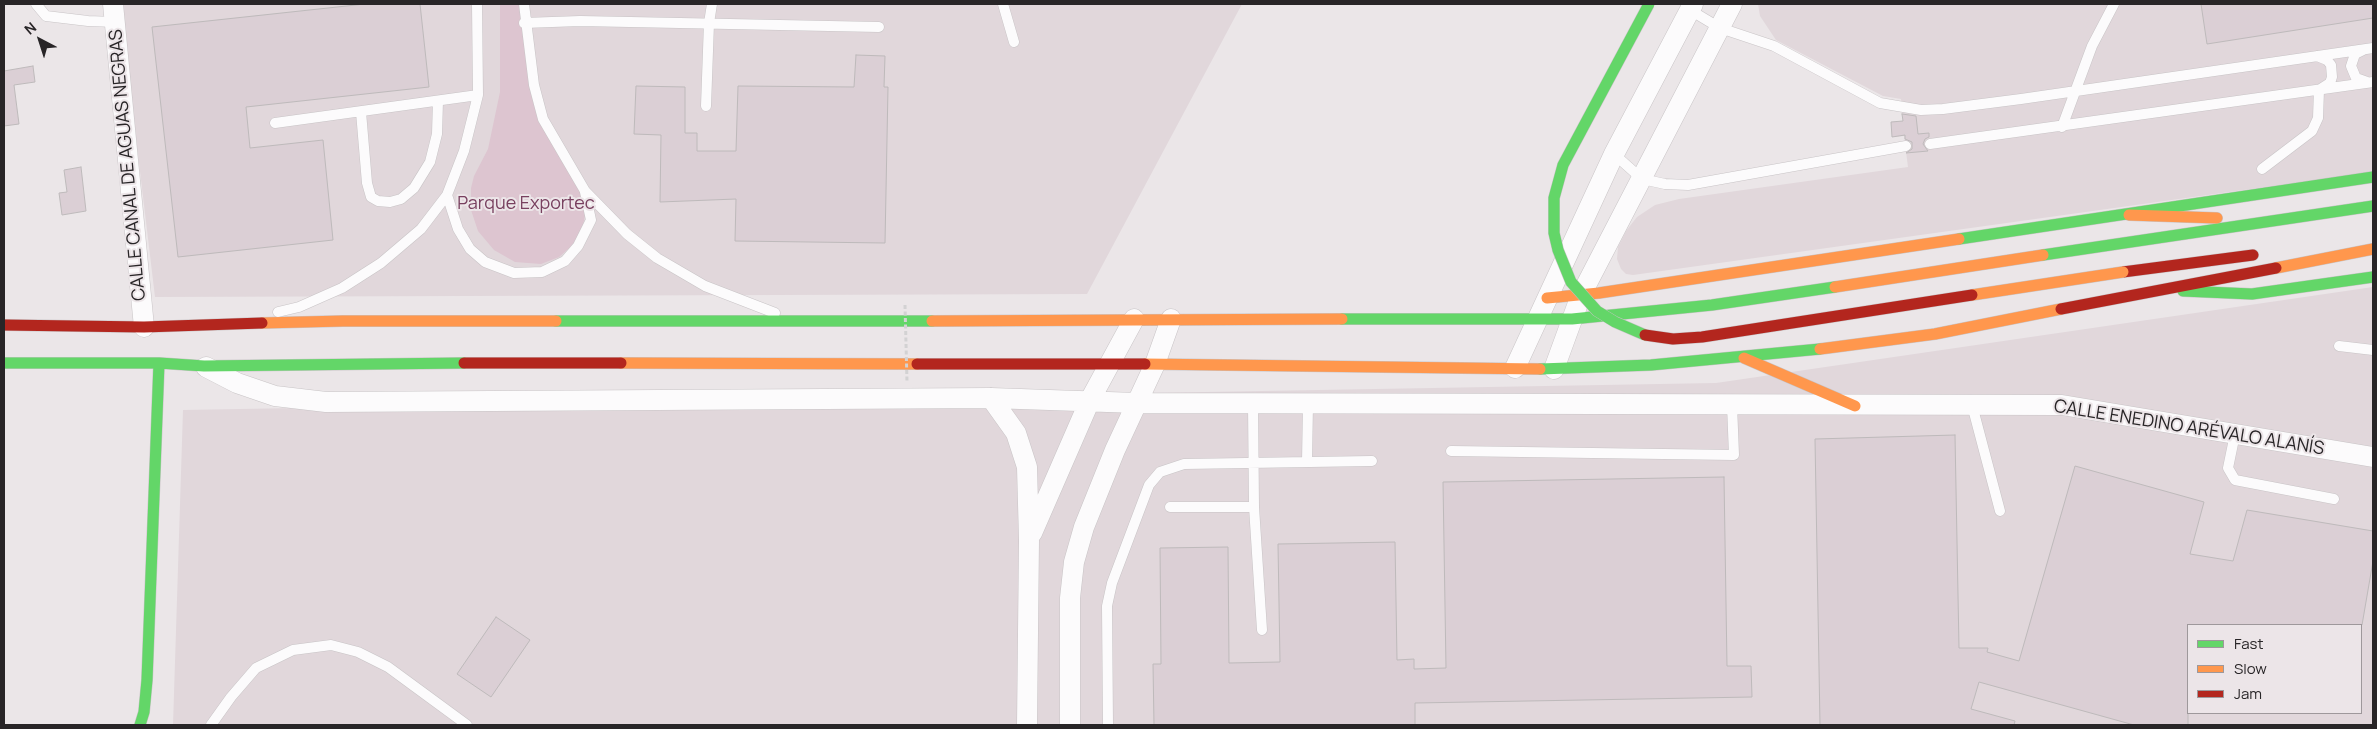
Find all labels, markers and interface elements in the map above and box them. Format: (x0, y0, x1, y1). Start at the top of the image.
north arrow (15, 15, 65, 65)
text: N (20, 18, 40, 39)
street label: CALLE CANAL DE AGUAS NEGRAS (105, 28, 151, 302)
park label: Parque Exportec (457, 193, 595, 215)
street label: CALLE ENEDINO ARÉVALO ALANÍS (2052, 396, 2326, 460)
legend (2187, 624, 2362, 714)
text: Fast (2234, 633, 2263, 654)
text: Slow (2234, 658, 2267, 679)
text: Jam (2234, 683, 2262, 704)

